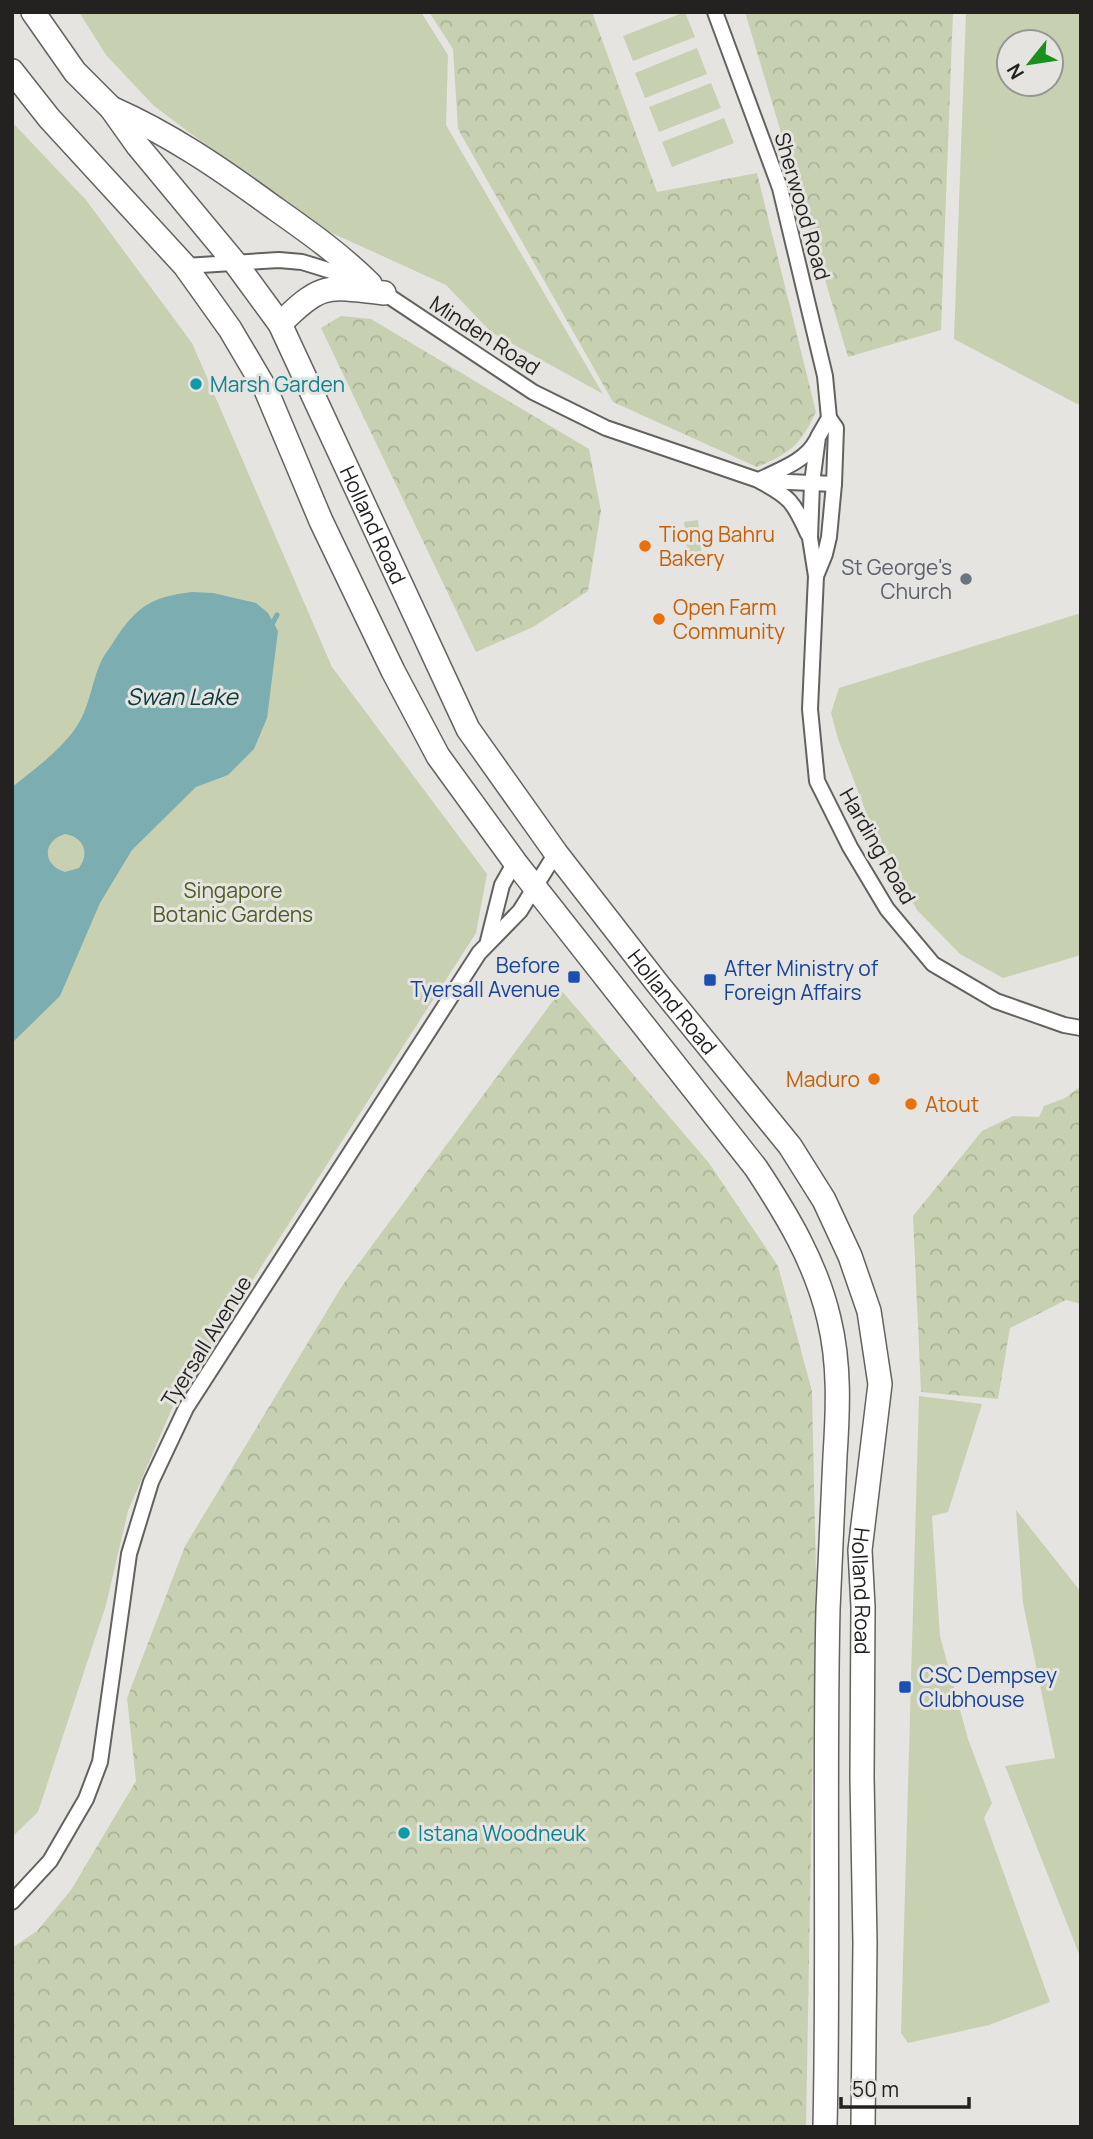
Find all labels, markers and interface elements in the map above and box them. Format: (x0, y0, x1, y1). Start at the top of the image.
north arrow (995, 28, 1065, 98)
text: N (1001, 59, 1030, 84)
street label: Sherwood Road (769, 129, 837, 283)
street label: Minden Road (425, 289, 545, 381)
place label: Marsh Garden (210, 370, 345, 398)
marker: Marsh Garden (188, 376, 204, 392)
street label: Holland Road (334, 461, 413, 588)
place label: Tiong Bahru Bakery (659, 520, 775, 572)
marker: Tiong Bahru Bakery (637, 538, 653, 554)
place label: St George's Church (841, 553, 952, 605)
marker: St George's Church (958, 571, 974, 587)
place label: Open Farm Community (673, 593, 785, 645)
marker: Open Farm Community (651, 611, 667, 627)
water label: Swan Lake (126, 680, 239, 712)
street label: Harding Road (833, 783, 923, 909)
park label: Singapore Botanic Gardens (153, 876, 313, 928)
street label: Holland Road (622, 943, 723, 1060)
place label: Before Tyersall Avenue (410, 951, 560, 1003)
place label: After Ministry of Foreign Affairs (724, 954, 879, 1006)
marker: Before Tyersall Avenue (566, 969, 582, 985)
marker: After Ministry of Foreign Affairs (702, 972, 718, 988)
place label: Maduro (786, 1065, 860, 1093)
marker: Maduro (866, 1071, 882, 1087)
place label: Atout (925, 1090, 979, 1118)
marker: Atout (903, 1096, 919, 1112)
street label: Tyersall Avenue (154, 1270, 258, 1412)
street label: Holland Road (846, 1526, 877, 1655)
place label: CSC Dempsey Clubhouse (919, 1661, 1057, 1713)
marker: CSC Dempsey Clubhouse (897, 1679, 913, 1695)
place label: Istana Woodneuk (418, 1819, 586, 1847)
marker: Istana Woodneuk (396, 1825, 412, 1841)
scale bar (841, 2066, 969, 2110)
text: 50 m (852, 2075, 899, 2103)

